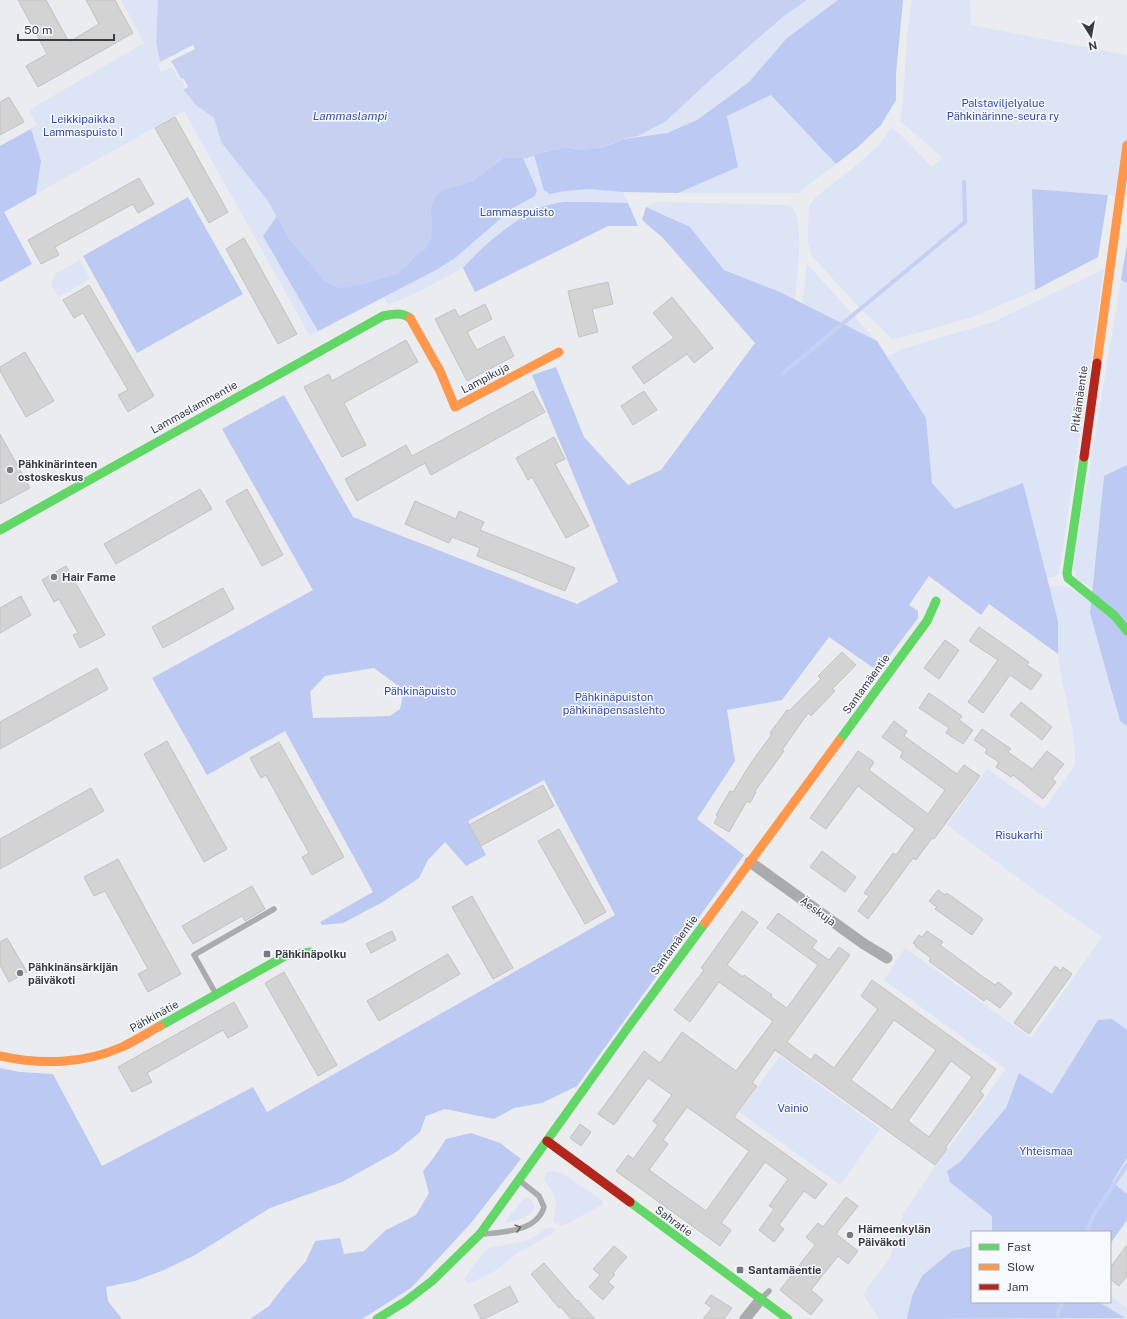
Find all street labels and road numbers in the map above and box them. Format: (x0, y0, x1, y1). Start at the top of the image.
street label: Lampikuja (459, 360, 511, 396)
street label: Pitkämäentie (1068, 365, 1090, 433)
street label: Lammaslammentie (149, 378, 239, 436)
street label: Santamäentie (840, 652, 892, 716)
street label: Äeskuja (798, 893, 839, 928)
street label: Santamäentie (648, 913, 700, 977)
street label: Pähkinätie (128, 998, 180, 1034)
street label: Sahratie (653, 1204, 695, 1238)

